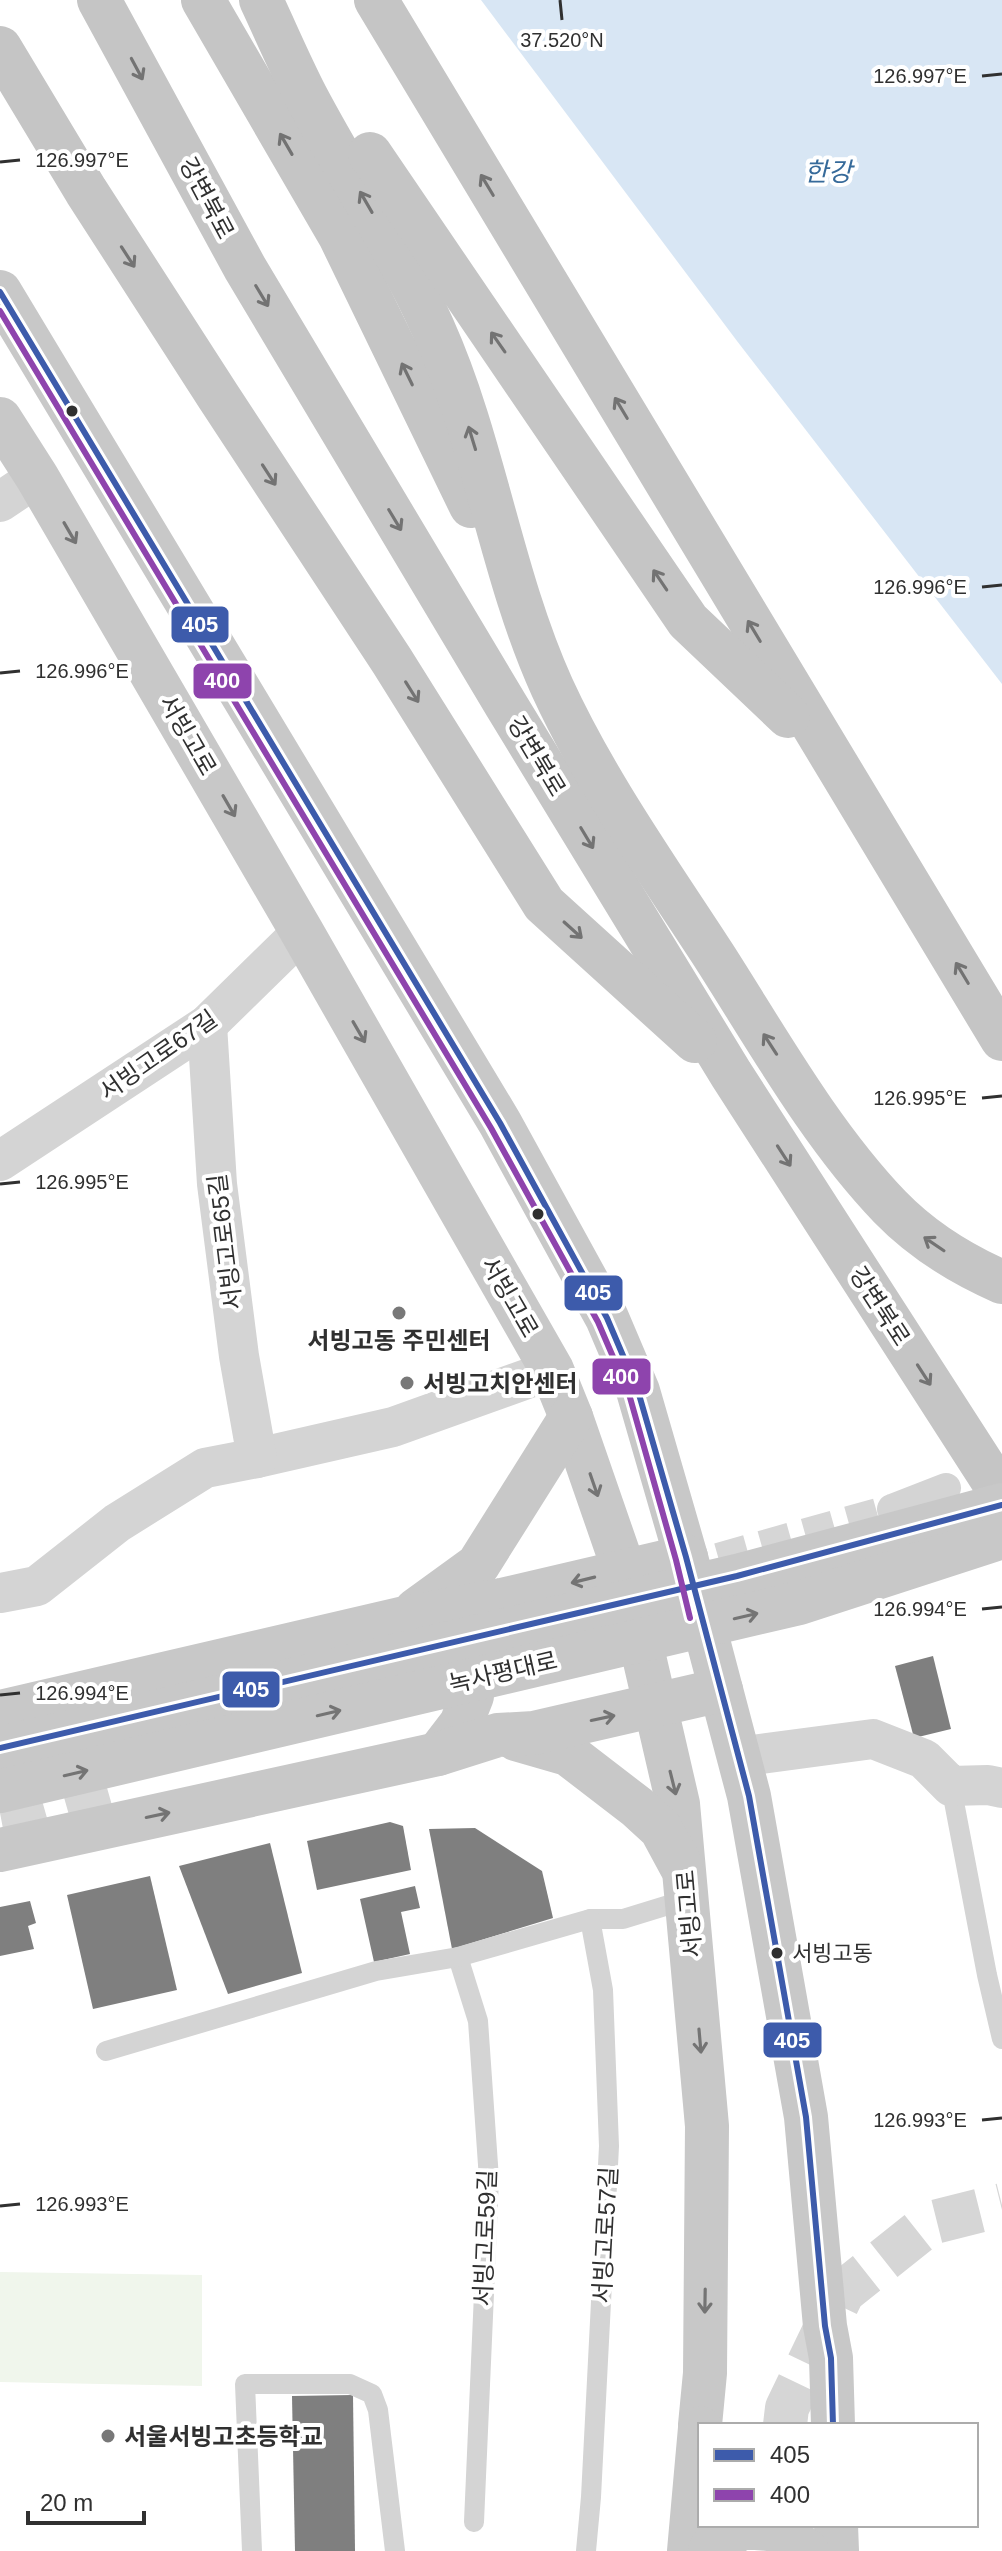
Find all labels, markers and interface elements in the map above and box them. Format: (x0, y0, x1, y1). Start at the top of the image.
text: 37.520°N (520, 29, 604, 51)
one-way arrow (129, 56, 145, 80)
text: 126.997°E (873, 65, 967, 87)
one-way arrow (278, 133, 294, 156)
text: 126.997°E (35, 149, 129, 171)
street label: 강변북로 (174, 153, 240, 243)
water label: 한강 (804, 157, 855, 187)
one-way arrow (478, 174, 494, 197)
one-way arrow (358, 191, 374, 214)
one-way arrow (120, 245, 137, 267)
one-way arrow (254, 284, 270, 307)
one-way arrow (490, 332, 506, 354)
one-way arrow (399, 362, 414, 386)
one-way arrow (612, 397, 628, 420)
unlabelled marker (64, 403, 80, 419)
one-way arrow (464, 426, 479, 451)
one-way arrow (261, 463, 278, 485)
one-way arrow (387, 508, 403, 531)
one-way arrow (62, 521, 78, 544)
one-way arrow (652, 569, 668, 592)
text: 126.996°E (873, 576, 967, 598)
line badge: 405 (170, 605, 230, 644)
text: 405 (182, 612, 218, 637)
one-way arrow (746, 620, 762, 643)
text: 126.996°E (35, 660, 129, 682)
line badge: 400 (192, 662, 253, 700)
text: 400 (204, 668, 240, 693)
one-way arrow (404, 680, 420, 703)
street label: 서빙고로 (154, 690, 222, 780)
street label: 강변북로 (503, 711, 571, 801)
one-way arrow (221, 794, 237, 817)
one-way arrow (579, 826, 595, 849)
one-way arrow (562, 920, 582, 938)
one-way arrow (953, 962, 969, 985)
street label: 서빙고로67길 (94, 1005, 222, 1105)
one-way arrow (352, 1019, 367, 1043)
one-way arrow (762, 1034, 779, 1056)
text: 126.995°E (873, 1087, 967, 1109)
one-way arrow (776, 1144, 793, 1166)
text: 126.995°E (35, 1171, 129, 1193)
street label: 서빙고로65길 (203, 1172, 247, 1312)
unlabelled marker (530, 1206, 546, 1222)
one-way arrow (924, 1236, 946, 1252)
street label: 서빙고로 (476, 1252, 544, 1342)
street label: 강변북로 (845, 1262, 915, 1350)
line badge: 405 (563, 1274, 624, 1312)
text: 405 (575, 1280, 611, 1305)
marker: 서빙고동 주민센터 (390, 1304, 408, 1322)
place label: 서빙고동 주민센터 (307, 1327, 491, 1354)
line badge: 400 (591, 1357, 652, 1396)
one-way arrow (916, 1363, 933, 1385)
text: 400 (603, 1364, 639, 1389)
place label: 서빙고치안센터 (423, 1370, 578, 1397)
marker: 서빙고치안센터 (398, 1374, 416, 1392)
one-way arrow (588, 1472, 603, 1497)
one-way arrow (570, 1573, 596, 1588)
text: 126.994°E (873, 1598, 967, 1620)
one-way arrow (732, 1607, 758, 1622)
street label: 녹사평대로 (446, 1646, 560, 1698)
line badge: 405 (221, 1670, 281, 1709)
text: 405 (233, 1677, 269, 1702)
text: 126.994°E (35, 1682, 129, 1704)
one-way arrow (316, 1705, 341, 1720)
one-way arrow (590, 1710, 615, 1725)
one-way arrow (63, 1765, 88, 1780)
one-way arrow (666, 1770, 681, 1795)
one-way arrow (145, 1807, 171, 1822)
street label: 서빙고로 (672, 1869, 706, 1959)
place label: 서빙고동 (792, 1941, 873, 1966)
marker: 서빙고동 (769, 1945, 785, 1961)
line badge: 405 (762, 2021, 823, 2059)
one-way arrow (693, 2027, 708, 2054)
text: 405 (774, 2028, 810, 2053)
text: 126.993°E (873, 2109, 967, 2131)
street label: 서빙고로57길 (588, 2166, 622, 2304)
street label: 서빙고로59길 (469, 2169, 501, 2307)
text: 126.993°E (35, 2193, 129, 2215)
one-way arrow (698, 2287, 713, 2314)
place label: 서울서빙고초등학교 (124, 2423, 323, 2450)
legend (698, 2423, 978, 2527)
marker: 서울서빙고초등학교 (99, 2427, 117, 2445)
text: 405 (770, 2441, 810, 2468)
scale bar (28, 2475, 144, 2525)
text: 400 (770, 2481, 810, 2508)
text: 20 m (40, 2489, 93, 2516)

